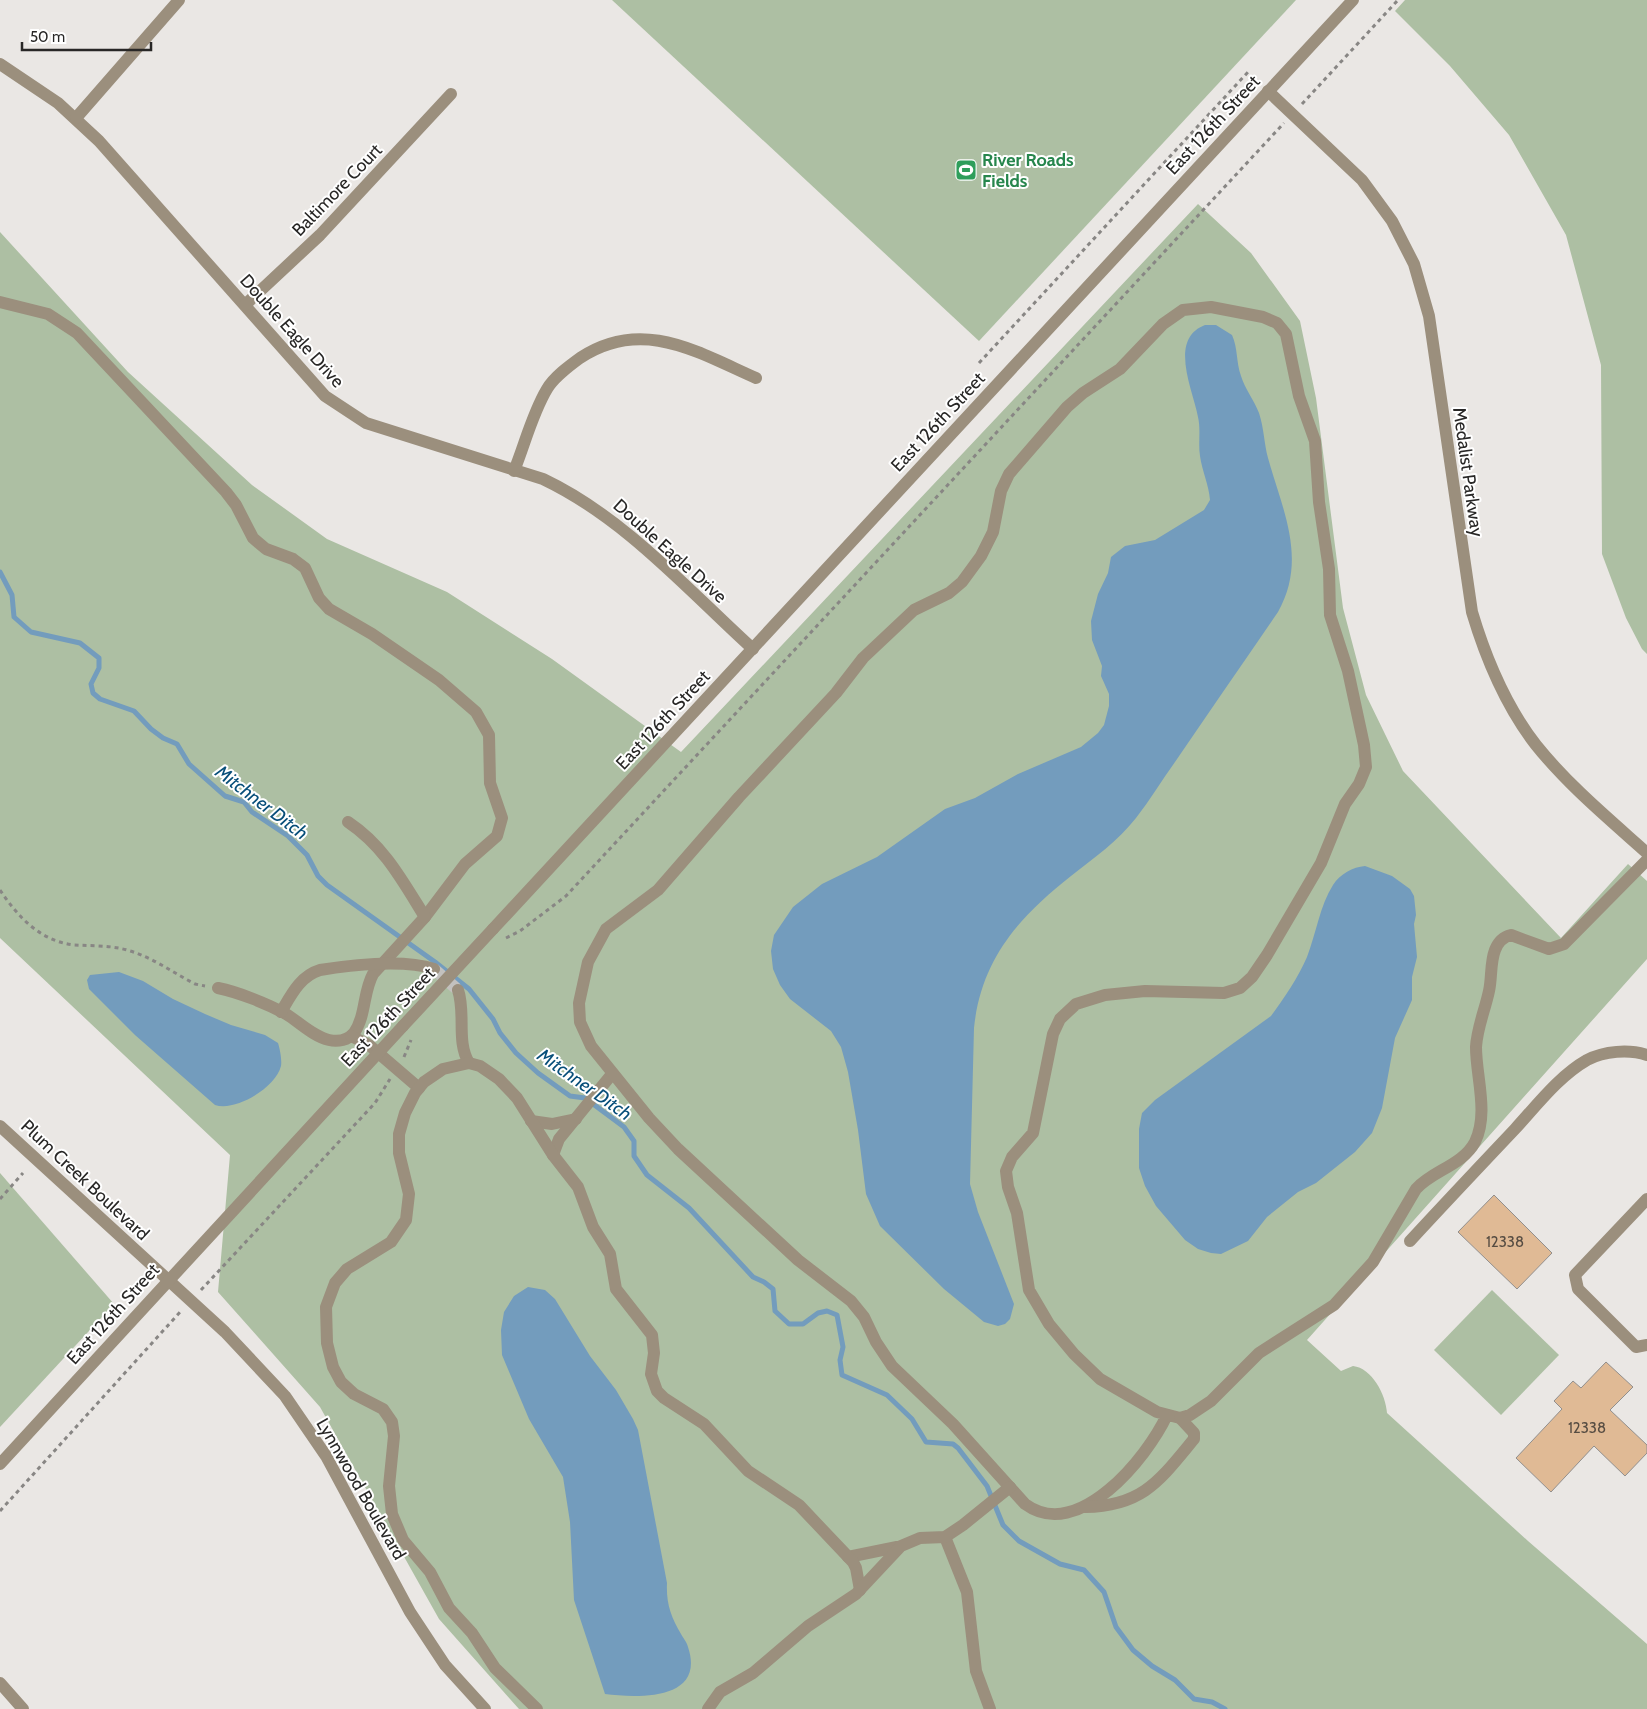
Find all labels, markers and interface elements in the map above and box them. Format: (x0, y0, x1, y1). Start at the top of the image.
scale bar (22, 20, 151, 52)
text: 50 m (30, 28, 65, 46)
street label: East 126th Street (1161, 71, 1265, 179)
street label: Baltimore Court (287, 139, 387, 241)
place label: River Roads Fields (982, 149, 1074, 192)
sports icon: River Roads Fields (954, 158, 978, 182)
street label: Double Eagle Drive (235, 270, 349, 392)
street label: East 126th Street (886, 368, 990, 476)
street label: Medalist Parkway (1448, 406, 1488, 538)
street label: Double Eagle Drive (609, 494, 731, 608)
street label: East 126th Street (611, 666, 715, 774)
water label: Mitchner Ditch (210, 760, 312, 845)
street label: East 126th Street (336, 963, 440, 1071)
water label: Mitchner Ditch (532, 1043, 636, 1125)
street label: Plum Creek Boulevard (16, 1115, 154, 1245)
house number: 12338 (1486, 1233, 1524, 1251)
street label: East 126th Street (62, 1259, 164, 1369)
street label: Lynnwood Boulevard (312, 1414, 410, 1564)
house number: 12338 (1568, 1419, 1606, 1437)

